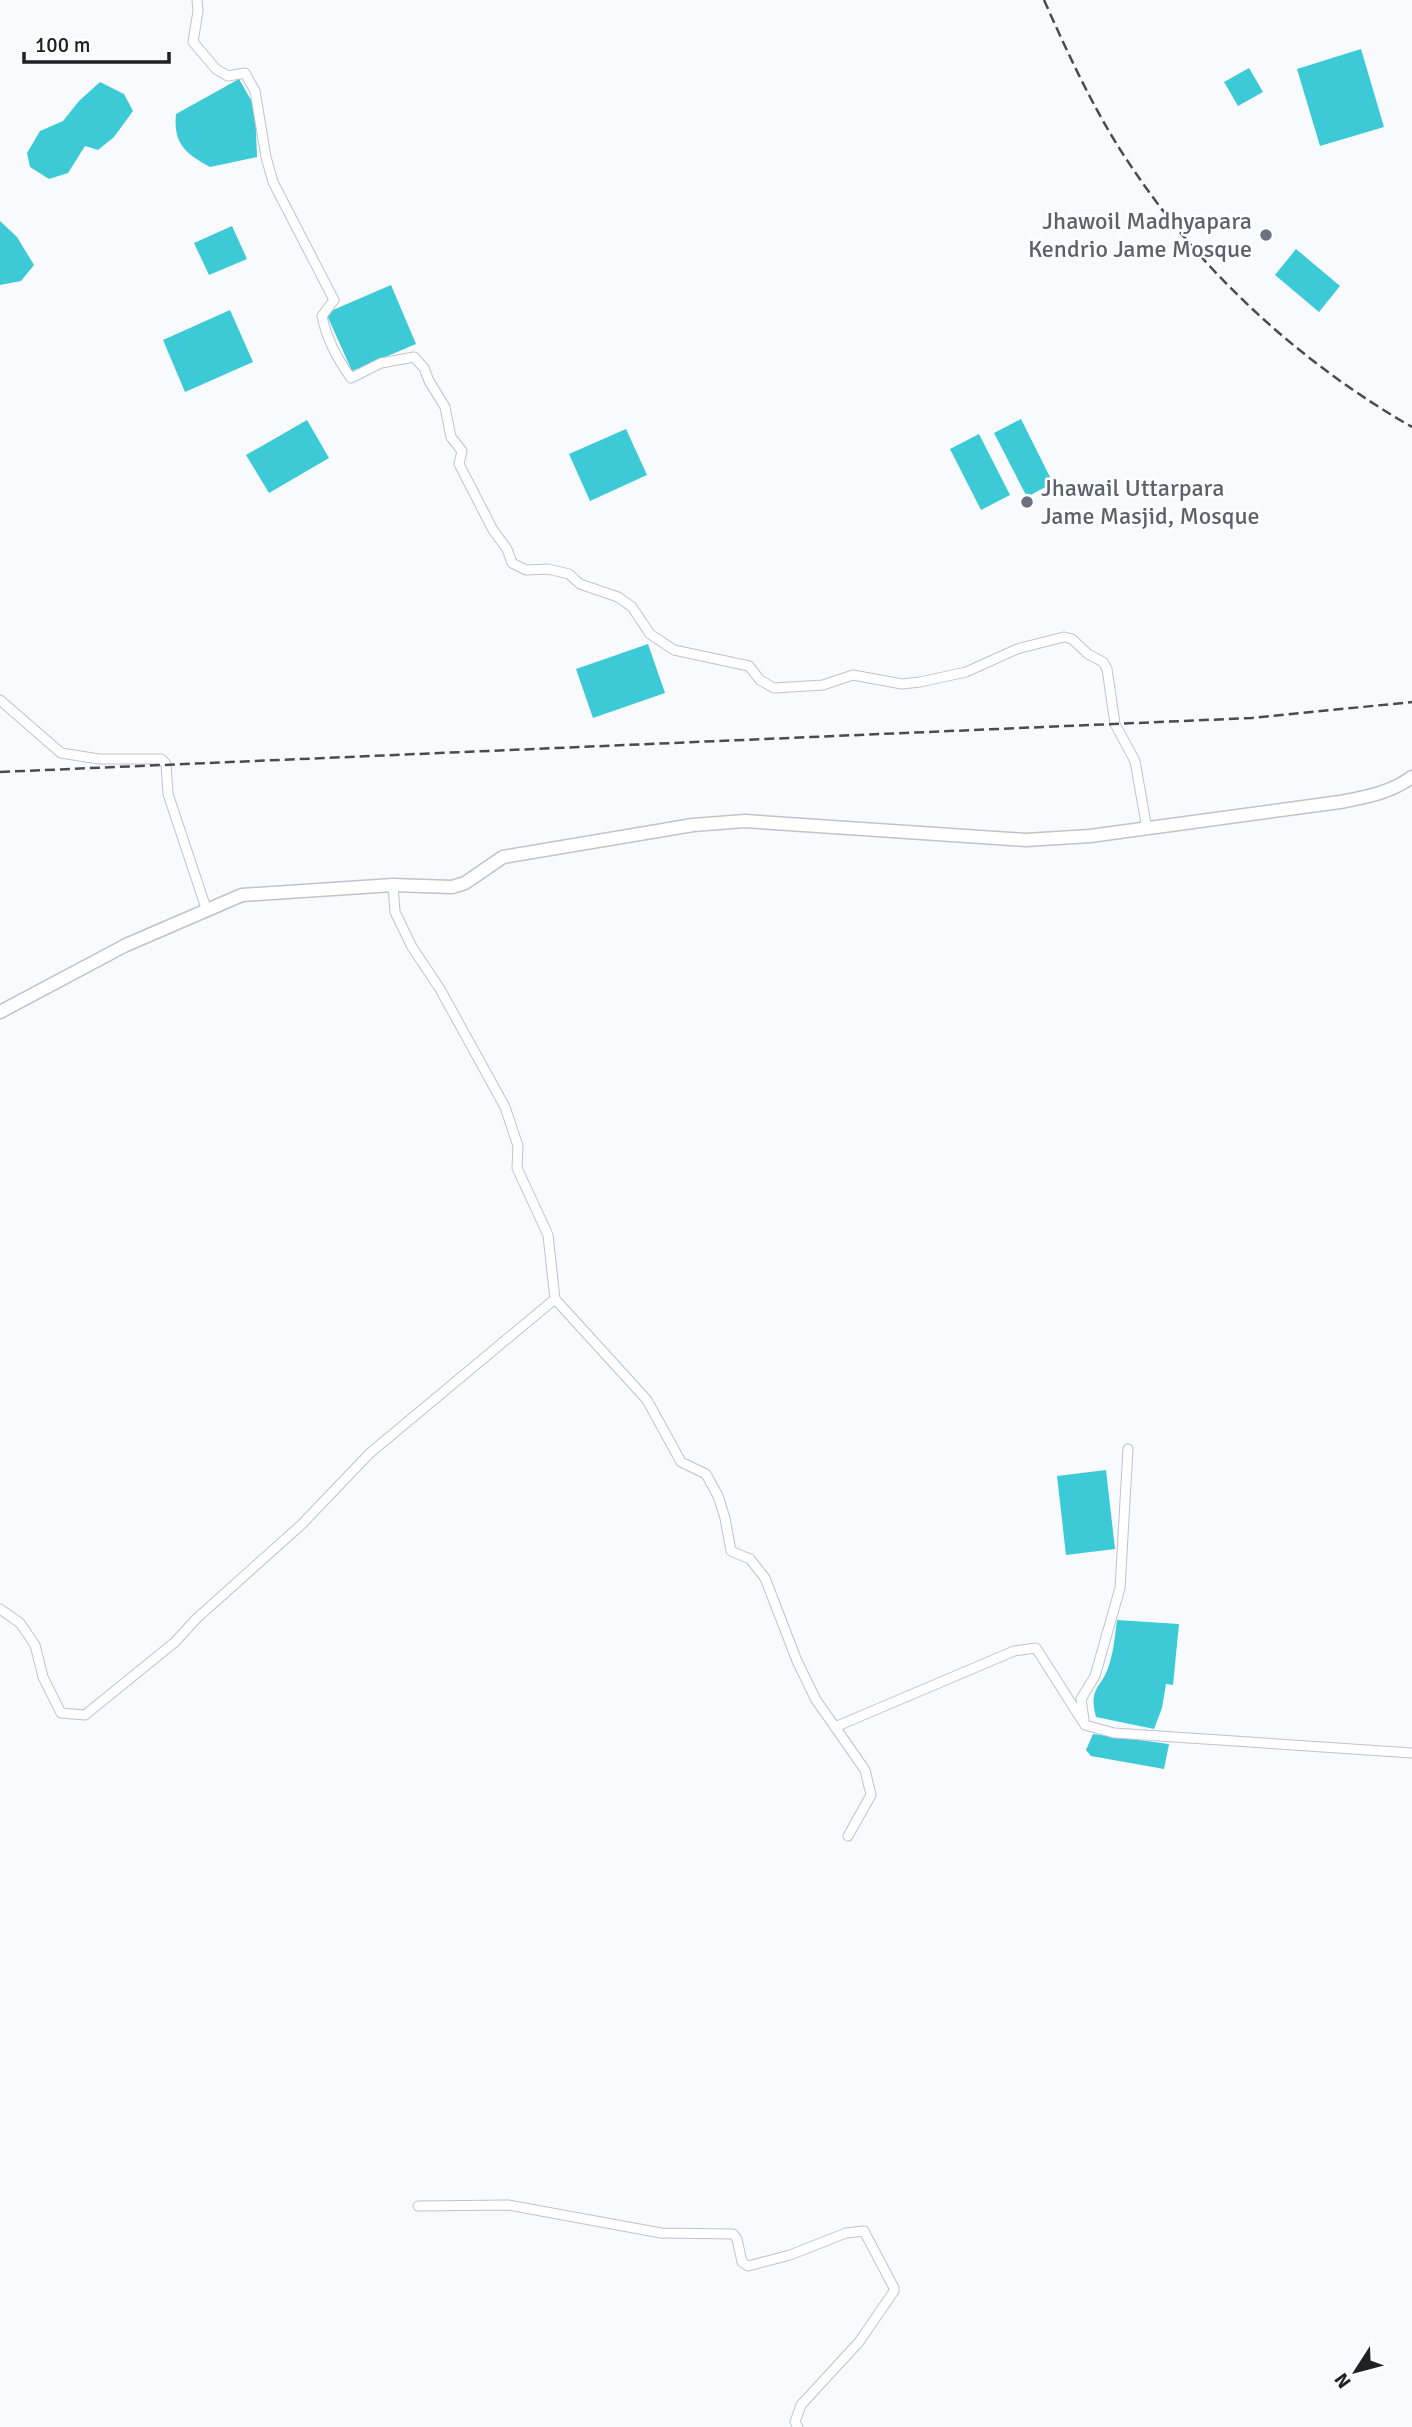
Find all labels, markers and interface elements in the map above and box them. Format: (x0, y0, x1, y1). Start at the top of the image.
scale bar (24, 21, 170, 65)
text: 100 m (35, 32, 90, 58)
place label: Jhawoil Madhyapara Kendrio Jame Mosque (1028, 206, 1252, 264)
marker: Jhawoil Madhyapara Kendrio Jame Mosque (1258, 227, 1274, 243)
place label: Jhawail Uttarpara Jame Masjid, Mosque (1041, 473, 1260, 531)
marker: Jhawail Uttarpara Jame Masjid, Mosque (1019, 494, 1035, 510)
north arrow (1321, 2336, 1391, 2406)
text: N (1329, 2368, 1357, 2393)

